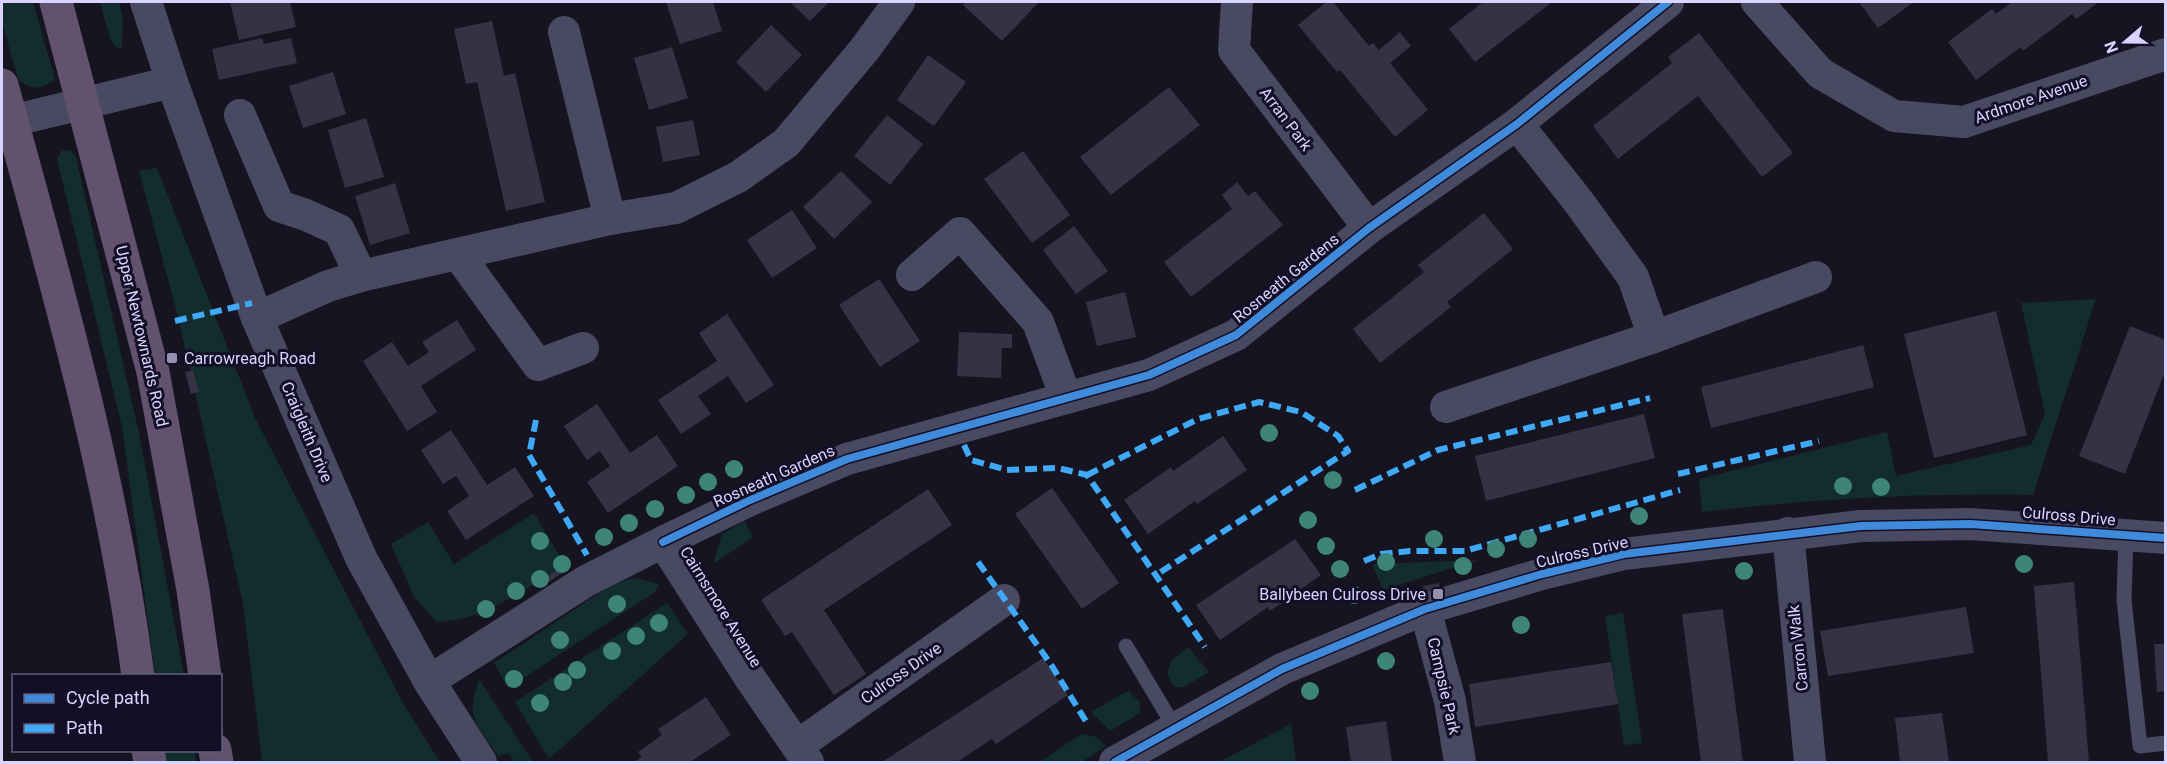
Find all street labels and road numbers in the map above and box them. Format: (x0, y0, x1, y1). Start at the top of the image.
street label: Ardmore Avenue (1972, 71, 2090, 127)
street label: Arran Park (1256, 83, 1317, 155)
street label: Rosneath Gardens (1229, 229, 1343, 327)
street label: Upper Newtownards Road (112, 244, 172, 428)
street label: Craigleith Drive (277, 379, 337, 485)
street label: Rosneath Gardens (710, 441, 838, 511)
street label: Culross Drive (2021, 502, 2117, 530)
street label: Culross Drive (1534, 532, 1630, 572)
street label: Cairnsmore Avenue (676, 543, 766, 671)
street label: Carron Walk (1784, 603, 1812, 692)
street label: Campsie Park (1424, 636, 1465, 737)
street label: Culross Drive (857, 638, 945, 708)

